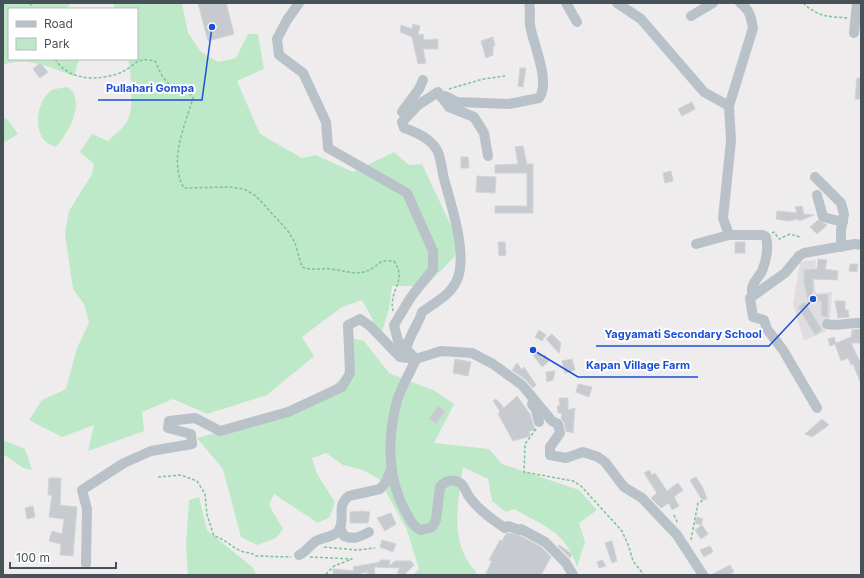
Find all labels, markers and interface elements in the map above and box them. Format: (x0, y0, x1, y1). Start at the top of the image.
legend (8, 8, 138, 60)
text: Road (44, 16, 73, 31)
text: Park (44, 36, 70, 51)
callout: Pullahari Gompa (98, 77, 202, 100)
text: Pullahari Gompa (106, 81, 194, 95)
callout: Yagyamati Secondary School (596, 323, 769, 346)
text: Yagyamati Secondary School (604, 327, 762, 341)
callout: Kapan Village Farm (578, 354, 698, 377)
text: Kapan Village Farm (586, 358, 690, 372)
scale bar (10, 544, 116, 570)
text: 100 m (16, 550, 50, 565)

